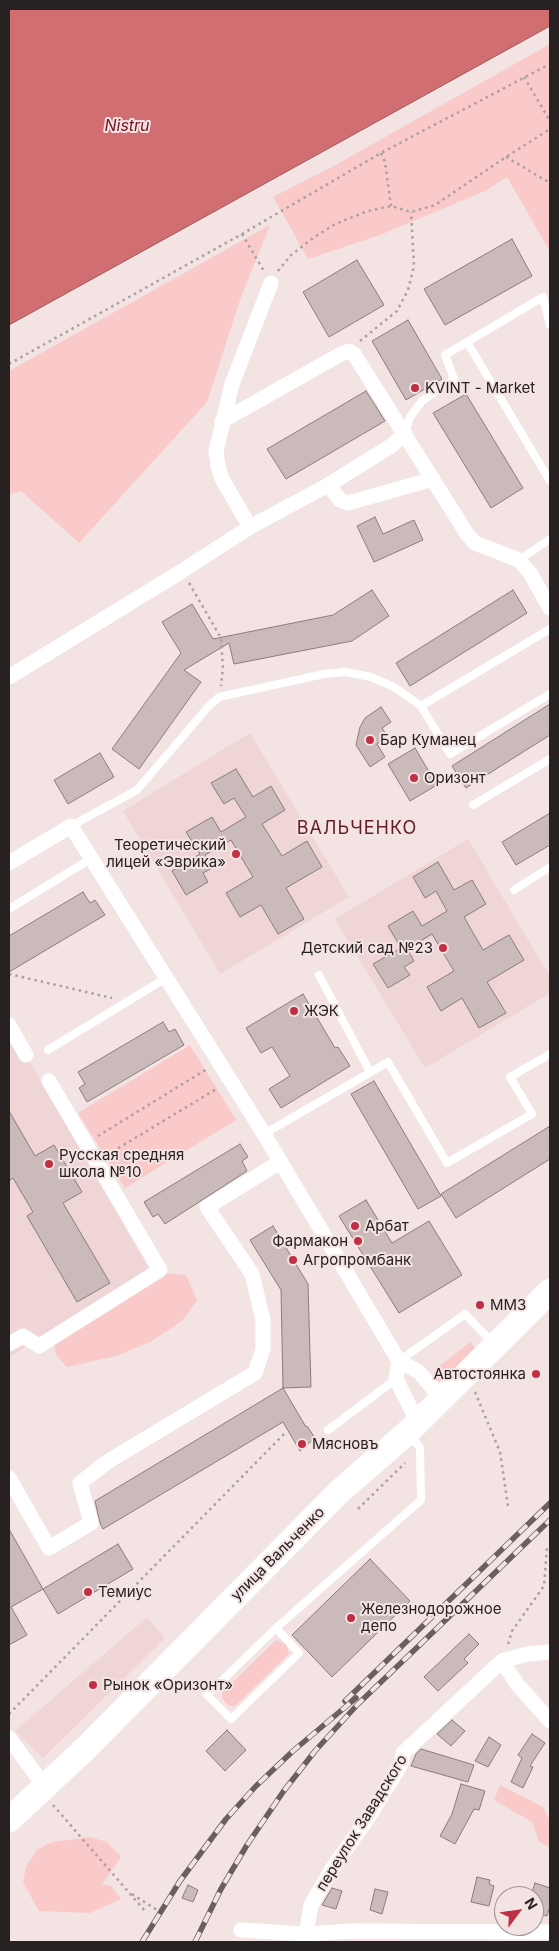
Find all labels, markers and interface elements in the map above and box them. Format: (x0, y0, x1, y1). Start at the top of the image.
water label: Nistru (104, 116, 150, 136)
place label: KVINT - Market (425, 379, 535, 397)
marker: KVINT - Market (409, 382, 421, 394)
place label: Бар Куманец (380, 731, 476, 749)
marker: Бар Куманец (364, 734, 376, 746)
place label: Оризонт (424, 769, 486, 787)
marker: Оризонт (408, 772, 420, 784)
district label: ВАЛЬЧЕНКО (296, 818, 418, 840)
place label: Теоретический лицей «Эврика» (106, 836, 226, 871)
marker: Теоретический лицей «Эврика» (230, 848, 242, 860)
place label: Детский сад №23 (301, 939, 433, 957)
marker: Детский сад №23 (437, 942, 449, 954)
place label: ЖЭК (304, 1002, 339, 1020)
marker: ЖЭК (288, 1005, 300, 1017)
place label: Русская средняя школа №10 (59, 1146, 184, 1181)
marker: Русская средняя школа №10 (43, 1158, 55, 1170)
place label: Арбат (365, 1217, 409, 1235)
marker: Арбат (349, 1220, 361, 1232)
place label: Фармакон (272, 1232, 348, 1250)
marker: Фармакон (352, 1235, 364, 1247)
place label: Агропромбанк (303, 1251, 411, 1269)
marker: Агропромбанк (287, 1254, 299, 1266)
place label: ММЗ (490, 1296, 526, 1314)
marker: ММЗ (474, 1299, 486, 1311)
place label: Автостоянка (433, 1365, 526, 1383)
marker: Автостоянка (530, 1368, 542, 1380)
place label: Мясновъ (312, 1435, 378, 1453)
marker: Мясновъ (296, 1438, 308, 1450)
street label: улица Вальченко (227, 1503, 329, 1605)
place label: Темиус (98, 1583, 152, 1601)
marker: Темиус (82, 1586, 94, 1598)
place label: Железнодорожное депо (361, 1600, 501, 1635)
marker: Железнодорожное депо (345, 1612, 357, 1624)
place label: Рынок «Оризонт» (103, 1676, 233, 1694)
marker: Рынок «Оризонт» (87, 1679, 99, 1691)
street label: переулок Завадского (313, 1751, 411, 1895)
north arrow (494, 1886, 544, 1936)
text: N (521, 1895, 541, 1912)

